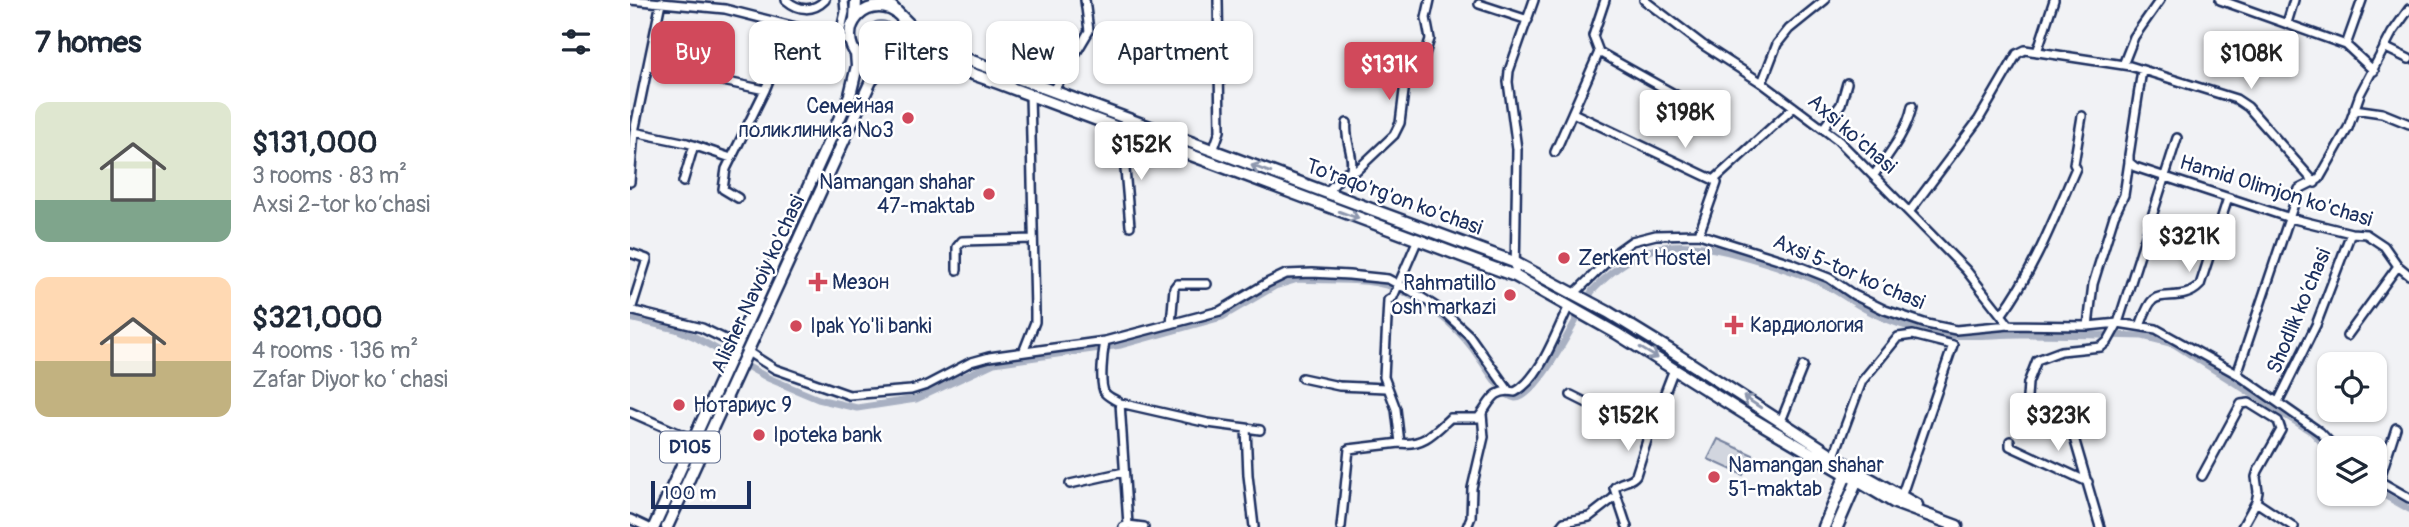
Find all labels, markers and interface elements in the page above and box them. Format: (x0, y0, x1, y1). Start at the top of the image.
chip: Buy (651, 21, 735, 84)
chip: Rent (749, 21, 845, 84)
chip: Filters (859, 21, 972, 84)
chip: New (986, 21, 1079, 84)
chip: Apartment (1093, 21, 1253, 84)
icon: filters (557, 23, 595, 61)
text: 7 homes (35, 24, 142, 61)
pin: $108K (2202, 32, 2300, 91)
text: $108K (2220, 39, 2282, 68)
pin: $131K (1340, 42, 1438, 102)
text: $131K (1360, 50, 1418, 79)
street label: Axsi ko'chasi (1802, 88, 1902, 180)
pin: $198K (1636, 90, 1734, 150)
place label: Семейная поликлиника №3 (738, 93, 894, 144)
text: $198K (1656, 98, 1714, 127)
marker: Семейная поликлиника №3 (900, 110, 916, 126)
pin: $152K (1092, 122, 1190, 182)
text: $131,000 (252, 124, 378, 161)
icon: home (91, 130, 175, 214)
text: $152K (1111, 130, 1171, 159)
street label: Hamid Olimjon ko'chasi (2176, 149, 2376, 233)
street label: To'raqo'rg'on ko'chasi (1302, 153, 1486, 242)
text: 3 rooms · 83 m² (252, 161, 407, 190)
one-way arrow (1250, 162, 1272, 174)
place label: Namangan shahar 47-maktab (819, 169, 975, 220)
marker: Namangan shahar 47-maktab (981, 186, 997, 202)
text: Аxsi 2-tor koʼchasi (252, 190, 430, 219)
street label: Alisher Navoiy ko'chasi (705, 190, 811, 377)
one-way arrow (1337, 209, 1359, 222)
pin: $321K (2140, 215, 2238, 274)
text: $321K (2158, 222, 2220, 251)
street label: Аxsi 5-tor koʼchasi (1769, 228, 1929, 316)
street label: Shodlik ko‘chasi (2260, 244, 2338, 378)
place label: Zerkent Hostel (1578, 245, 1711, 272)
marker: Zerkent Hostel (1556, 250, 1572, 266)
place label: Мезон (832, 269, 889, 296)
place label: Rahmatillo osh markazi (1392, 270, 1496, 321)
marker: Мезон (810, 274, 826, 290)
marker: Rahmatillo osh markazi (1502, 287, 1518, 303)
text: $321,000 (252, 299, 383, 336)
icon: home (91, 305, 175, 389)
place label: Кардиология (1750, 312, 1864, 339)
place label: Ipak Yo'li banki (810, 313, 932, 340)
marker: Кардиология (1724, 315, 1744, 335)
marker: Ipak Yo'li banki (788, 318, 804, 334)
text: 4 rooms · 136 m² (252, 336, 418, 365)
one-way arrow (1638, 347, 1658, 361)
map controls (2317, 352, 2387, 506)
button: locate (2317, 352, 2387, 422)
text: Zafar Diyor koʻchasi (252, 365, 448, 394)
place label: Нотариус 9 (693, 392, 792, 419)
pin: $152K (1579, 393, 1677, 453)
pin: $323K (2009, 393, 2107, 453)
one-way arrow (1742, 394, 1762, 408)
marker: Нотариус 9 (671, 397, 687, 413)
text: $152K (1598, 401, 1658, 430)
text: $323K (2026, 401, 2090, 430)
place label: Ipoteka bank (773, 422, 882, 449)
marker: Ipoteka bank (751, 427, 767, 443)
road number: D105 (660, 432, 720, 462)
button: layers (2317, 436, 2387, 506)
place label: Namangan shahar 51-maktab (1728, 452, 1884, 503)
marker: Namangan shahar 51-maktab (1706, 469, 1722, 485)
scale bar (651, 478, 751, 510)
text: 100 m (662, 481, 716, 505)

